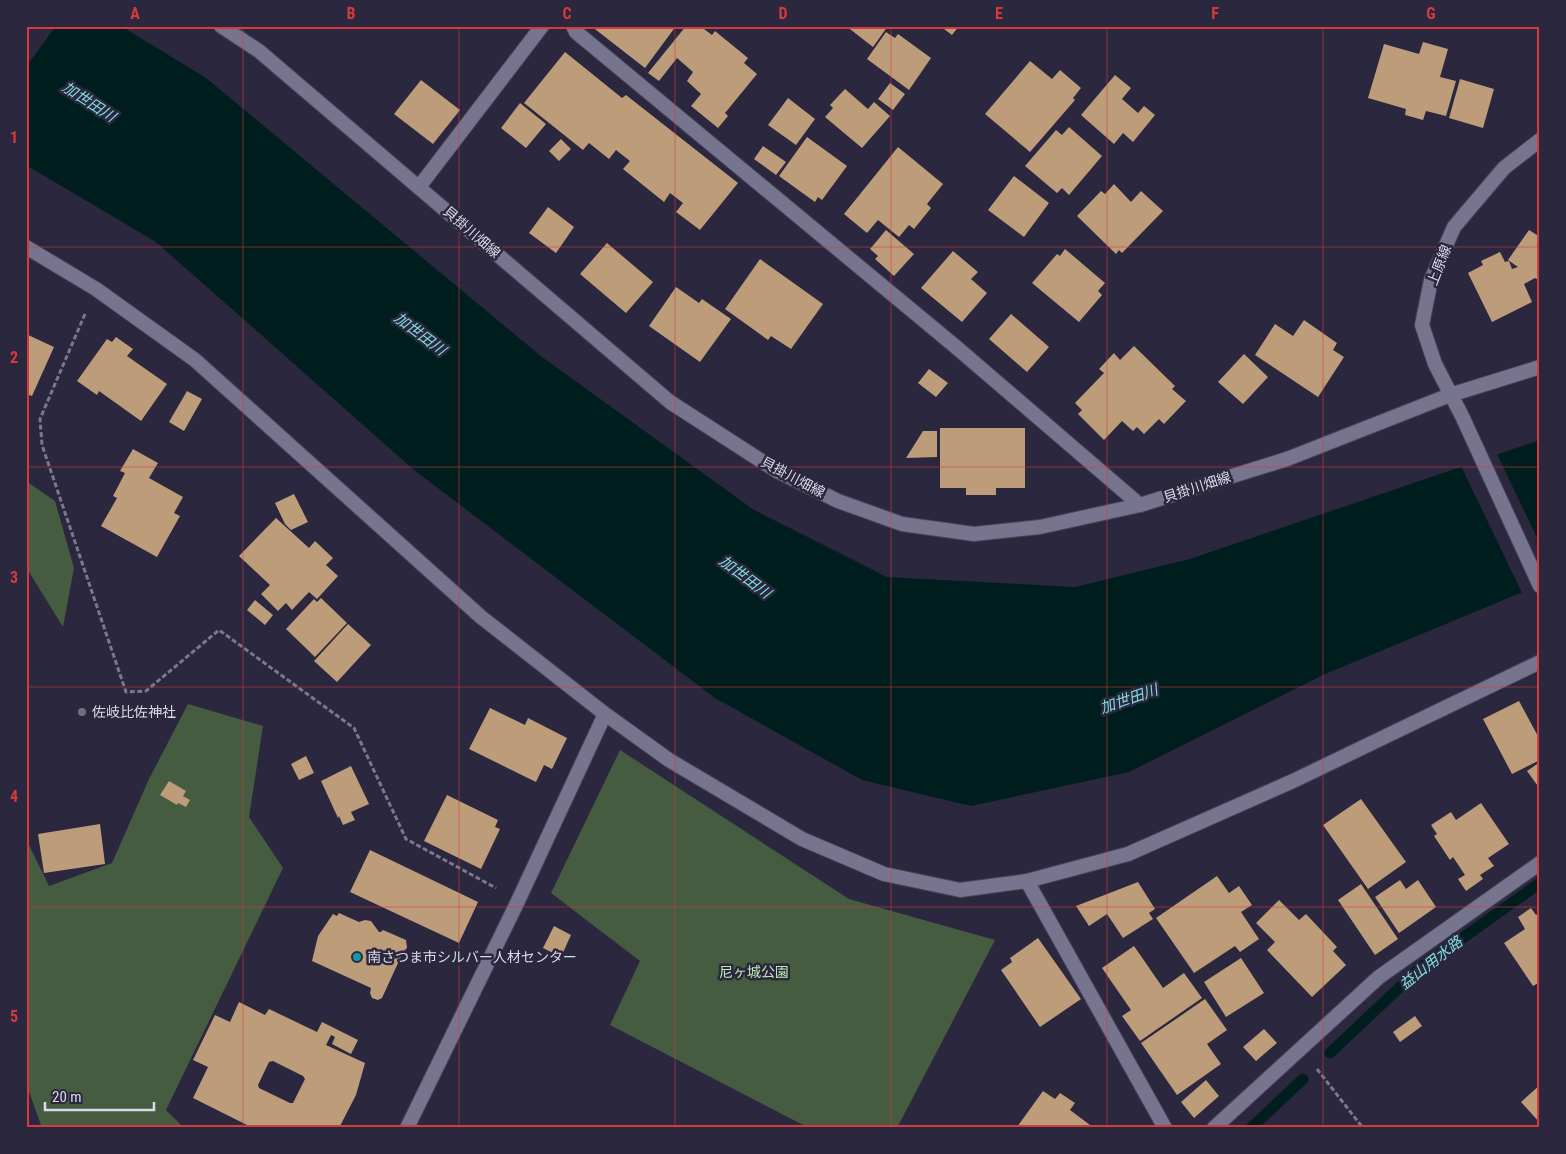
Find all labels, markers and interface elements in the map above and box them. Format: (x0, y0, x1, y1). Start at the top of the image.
text: A (130, 4, 140, 23)
text: B (347, 4, 356, 23)
text: C (562, 4, 572, 23)
text: D (778, 4, 788, 23)
text: E (995, 4, 1003, 23)
text: F (1211, 4, 1219, 23)
text: G (1426, 4, 1436, 23)
water label: 加世田川 (59, 78, 121, 127)
text: 1 (10, 128, 18, 147)
street label: 貝掛川畑線 (440, 203, 504, 261)
street label: 上原線 (1424, 243, 1454, 287)
water label: 加世田川 (391, 309, 451, 360)
text: 2 (10, 348, 18, 367)
street label: 貝掛川畑線 (758, 454, 828, 500)
street label: 貝掛川畑線 (1161, 469, 1233, 505)
water label: 加世田川 (716, 552, 776, 603)
text: 3 (10, 568, 18, 587)
water label: 加世田川 (1098, 680, 1162, 717)
place label: 佐岐比佐神社 (92, 704, 176, 720)
marker: 佐岐比佐神社 (76, 706, 88, 718)
text: 4 (10, 787, 18, 806)
water label: 益山用水路 (1396, 932, 1468, 993)
place label: 南さつま市シルバー人材センター (367, 949, 577, 965)
marker: 南さつま市シルバー人材センター (351, 951, 363, 963)
park label: 尼ヶ城公園 (719, 964, 789, 980)
text: 5 (10, 1007, 18, 1026)
scale bar (45, 1079, 154, 1111)
text: 20 m (52, 1088, 82, 1106)

